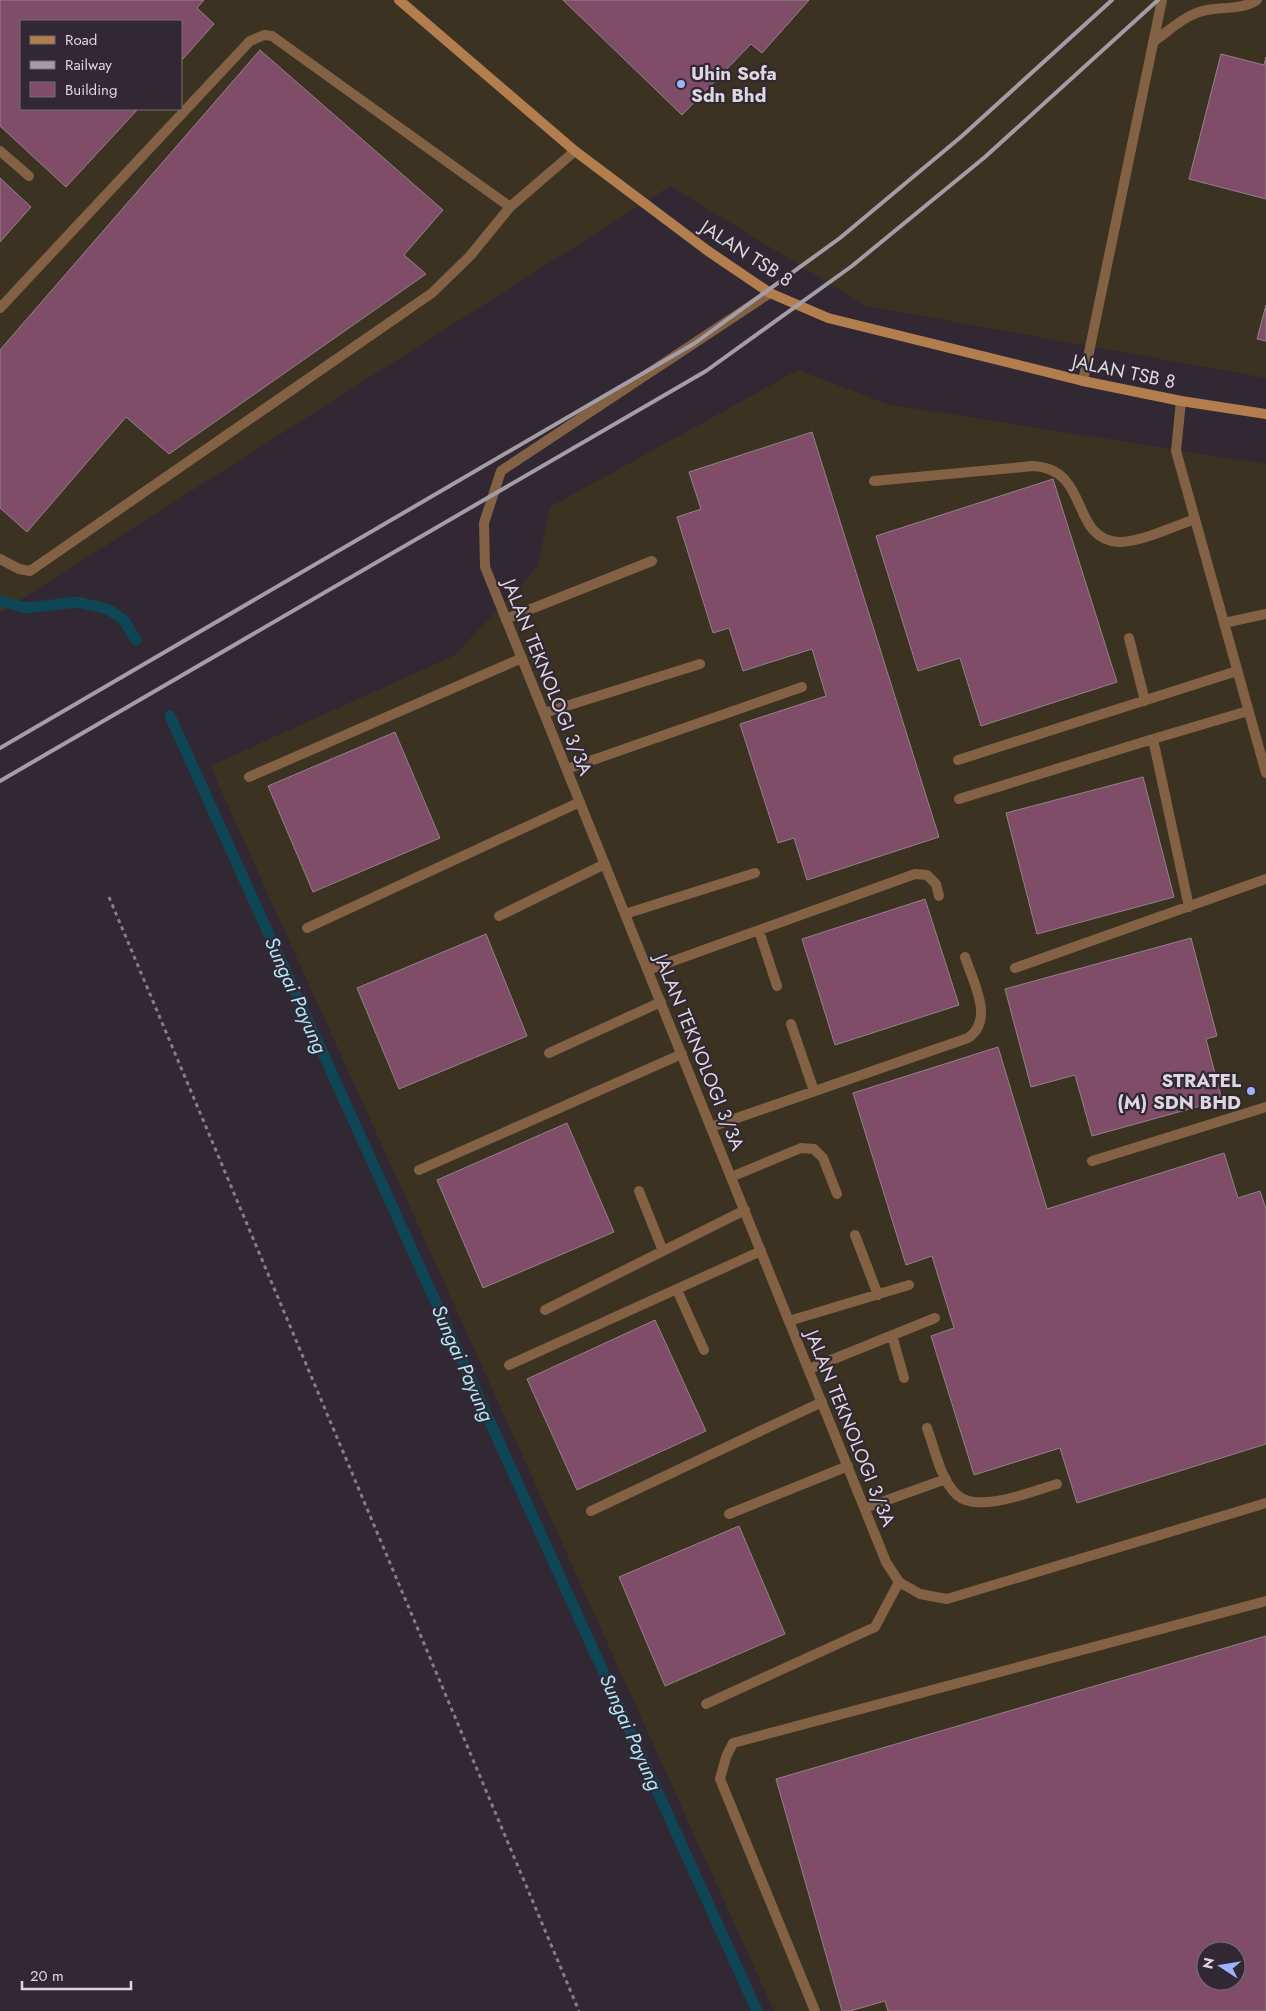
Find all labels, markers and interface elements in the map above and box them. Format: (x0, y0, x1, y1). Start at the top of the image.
legend (20, 20, 182, 110)
text: Road (65, 29, 97, 51)
text: Railway (65, 54, 112, 76)
place label: Uhin Sofa Sdn Bhd (691, 60, 777, 109)
marker: Uhin Sofa Sdn Bhd (675, 78, 687, 90)
text: Building (65, 79, 117, 101)
street label: JALAN TSB 8 (693, 212, 798, 293)
street label: JALAN TSB 8 (1067, 347, 1178, 396)
street label: JALAN TEKNOLOGI 3/3A (495, 572, 599, 780)
water label: Sungai Payung (257, 932, 334, 1058)
street label: JALAN TEKNOLOGI 3/3A (647, 947, 751, 1155)
place label: STRATEL (M) SDN BHD (1117, 1067, 1241, 1116)
marker: STRATEL (M) SDN BHD (1245, 1085, 1257, 1097)
water label: Sungai Payung (424, 1300, 501, 1426)
street label: JALAN TEKNOLOGI 3/3A (798, 1323, 902, 1531)
water label: Sungai Payung (592, 1669, 669, 1795)
north arrow (1196, 1941, 1246, 1991)
text: N (1197, 1956, 1219, 1971)
scale bar (22, 1958, 131, 1990)
text: 20 m (30, 1965, 64, 1987)

